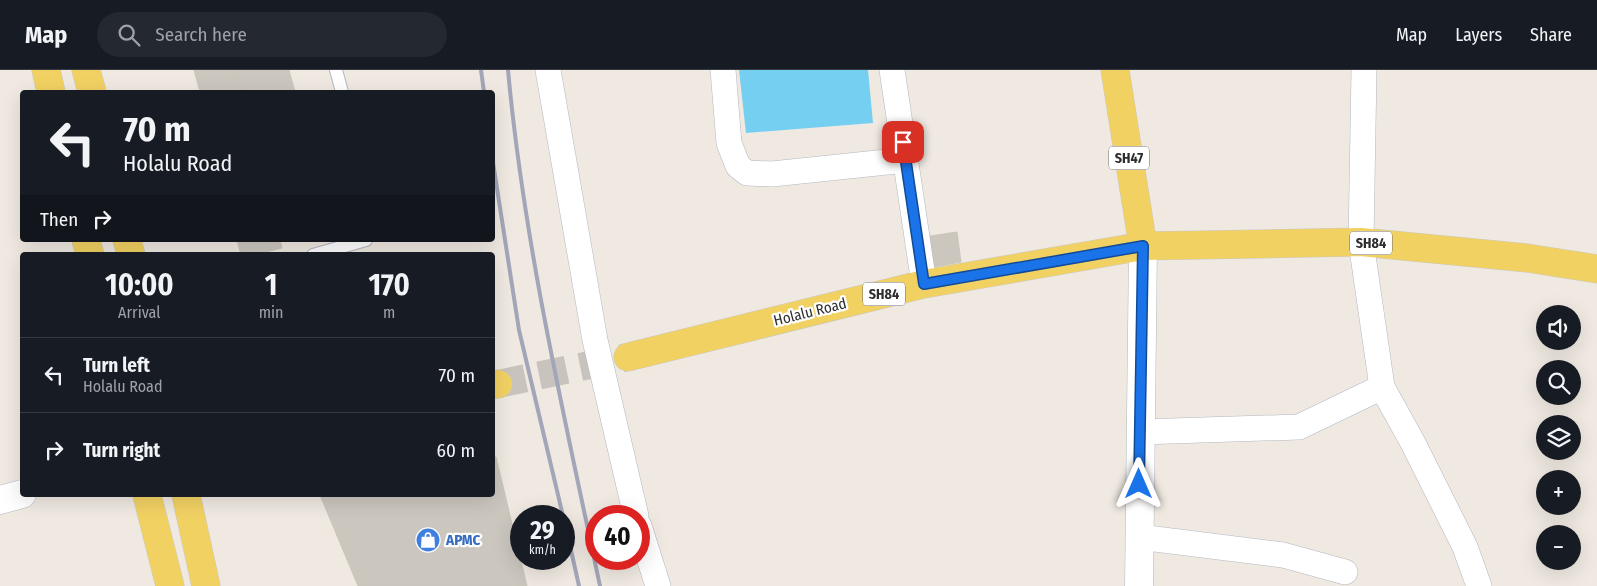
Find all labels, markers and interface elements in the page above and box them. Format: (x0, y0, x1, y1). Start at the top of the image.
search box (97, 12, 447, 57)
text: Map (25, 21, 67, 49)
icon: search (115, 21, 143, 49)
text: Search here (155, 23, 247, 46)
text: Map (1396, 24, 1427, 46)
text: Layers (1455, 24, 1502, 46)
text: Share (1530, 24, 1572, 46)
text: 70 m (123, 108, 191, 150)
icon: left (40, 110, 105, 175)
pin (882, 121, 924, 163)
icon: arrive (889, 128, 917, 156)
road number: SH47 (1109, 146, 1149, 170)
text: Holalu Road (123, 150, 232, 177)
icon: right (88, 205, 116, 233)
text: Then (40, 208, 78, 231)
road number: SH84 (1350, 232, 1392, 254)
text: 10:00 (105, 267, 174, 303)
text: 1 (265, 267, 277, 303)
text: 170 (368, 267, 410, 303)
road number: SH84 (863, 282, 905, 305)
street label: Holalu Road (772, 294, 848, 330)
text: Arrival (118, 303, 161, 322)
text: min (259, 303, 283, 322)
text: m (383, 303, 395, 322)
map controls (1536, 305, 1581, 570)
button: sound (1536, 305, 1581, 350)
text: Turn left (83, 354, 150, 377)
button: search (1536, 360, 1581, 405)
icon: left (40, 361, 68, 389)
text: 70 m (439, 364, 475, 387)
text: Holalu Road (83, 377, 162, 396)
button: layers (1536, 415, 1581, 460)
icon: right (40, 436, 68, 464)
text: Turn right (83, 439, 160, 462)
text: 60 m (437, 439, 475, 462)
position arrow (1112, 457, 1164, 509)
button: + (1536, 470, 1581, 515)
speed limit sign: 40 (585, 505, 650, 570)
text: 29 (530, 516, 555, 546)
button: − (1536, 525, 1581, 570)
shop icon: APMC (415, 527, 441, 553)
place label: APMC (445, 531, 481, 549)
text: km/h (529, 543, 556, 557)

